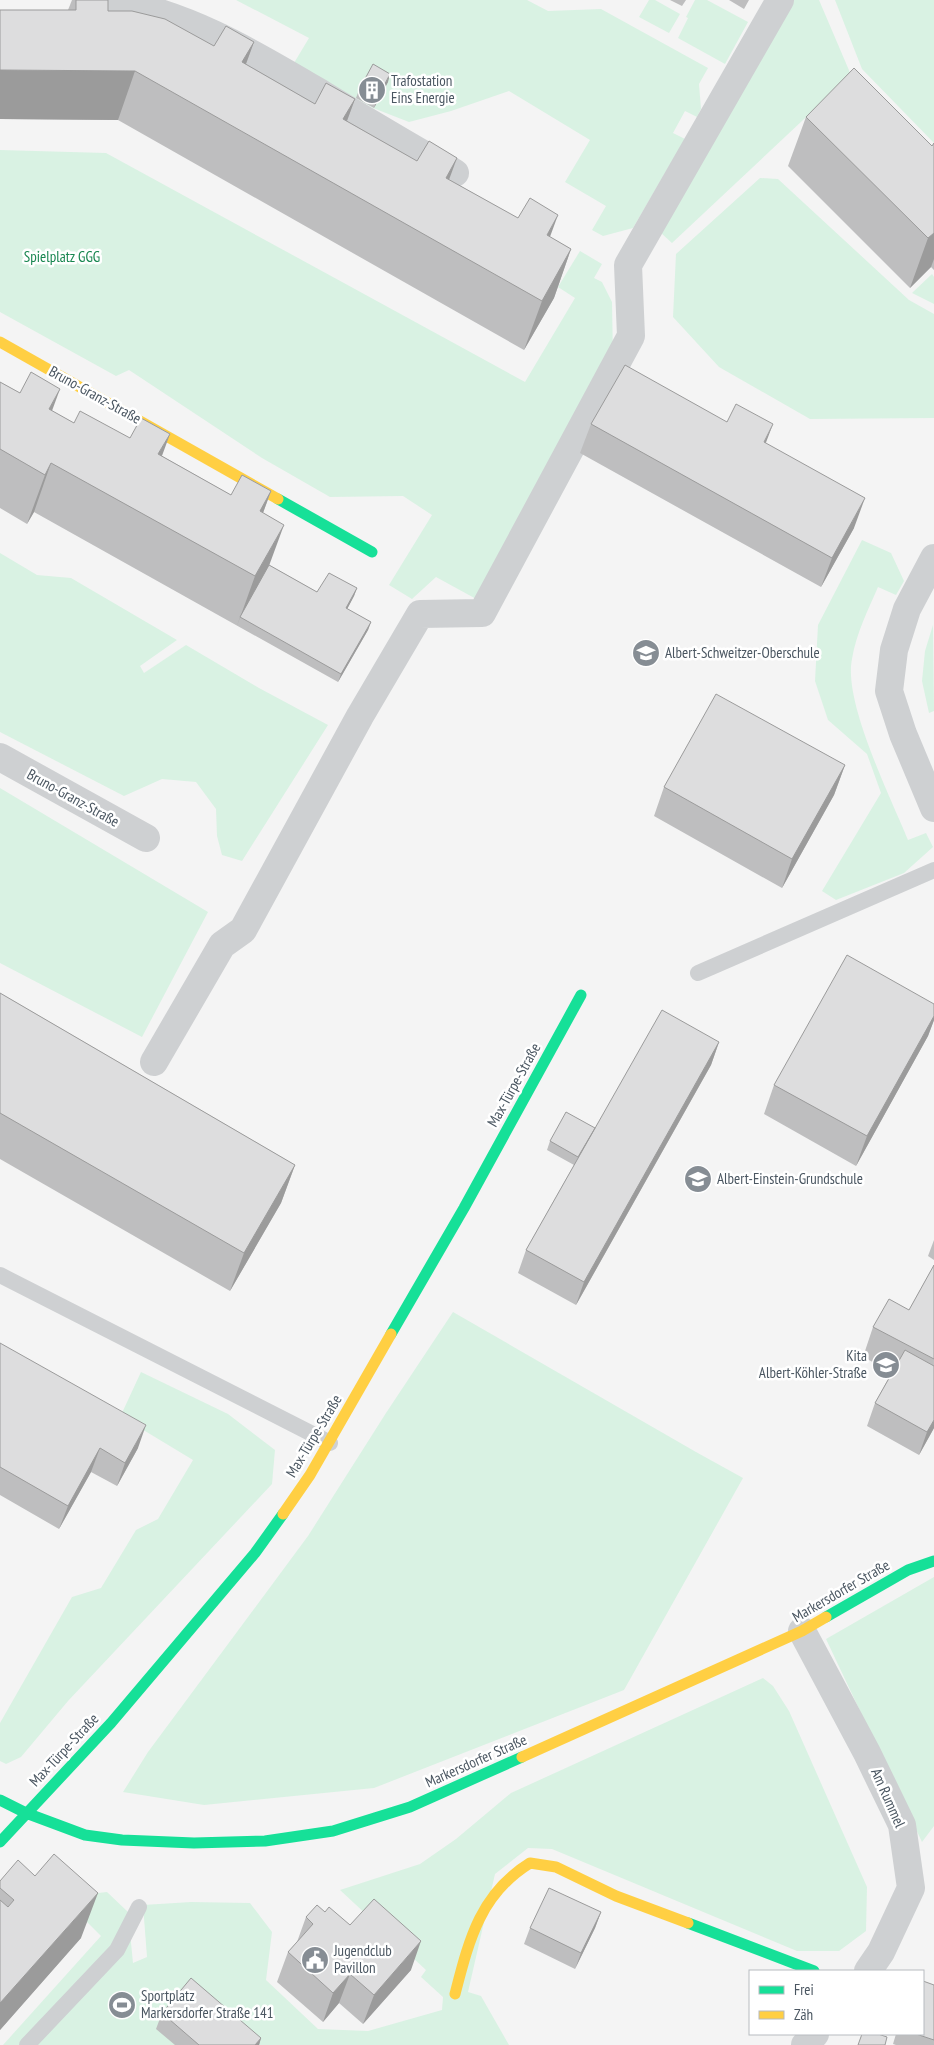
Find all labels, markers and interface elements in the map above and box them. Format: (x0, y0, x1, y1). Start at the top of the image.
place label: Trafostation Eins Energie (391, 71, 455, 107)
building icon: Trafostation Eins Energie (357, 75, 387, 105)
park label: Spielplatz GGG (24, 247, 100, 266)
street label: Bruno-Granz-Straße (46, 361, 145, 428)
school or university icon: Albert-Schweitzer-Oberschule (631, 638, 661, 668)
place label: Albert-Schweitzer-Oberschule (665, 643, 820, 662)
street label: Bruno-Granz-Straße (24, 764, 123, 831)
street label: Max-Türpe-Straße (483, 1039, 544, 1130)
school or university icon: Albert-Einstein-Grundschule (683, 1164, 713, 1194)
place label: Albert-Einstein-Grundschule (717, 1169, 863, 1188)
place label: Kita Albert-Köhler-Straße (759, 1346, 867, 1382)
school or university icon: Kita Albert-Köhler-Straße (871, 1350, 901, 1380)
street label: Max-Türpe-Straße (281, 1391, 346, 1480)
street label: Markersdorfer Straße (789, 1555, 893, 1626)
street label: Max-Türpe-Straße (25, 1709, 102, 1790)
street label: Markersdorfer Straße (422, 1730, 530, 1791)
street label: Am Rummel (867, 1765, 910, 1831)
place label: Jugendclub Pavillon (333, 1941, 392, 1977)
public building icon: Jugendclub Pavillon (300, 1945, 330, 1975)
legend (749, 1970, 924, 2035)
text: Frei (794, 1980, 814, 1999)
place label: Sportplatz Markersdorfer Straße 141 (141, 1986, 274, 2022)
sports icon: Sportplatz Markersdorfer Straße 141 (107, 1990, 137, 2020)
text: Zäh (794, 2005, 813, 2024)

